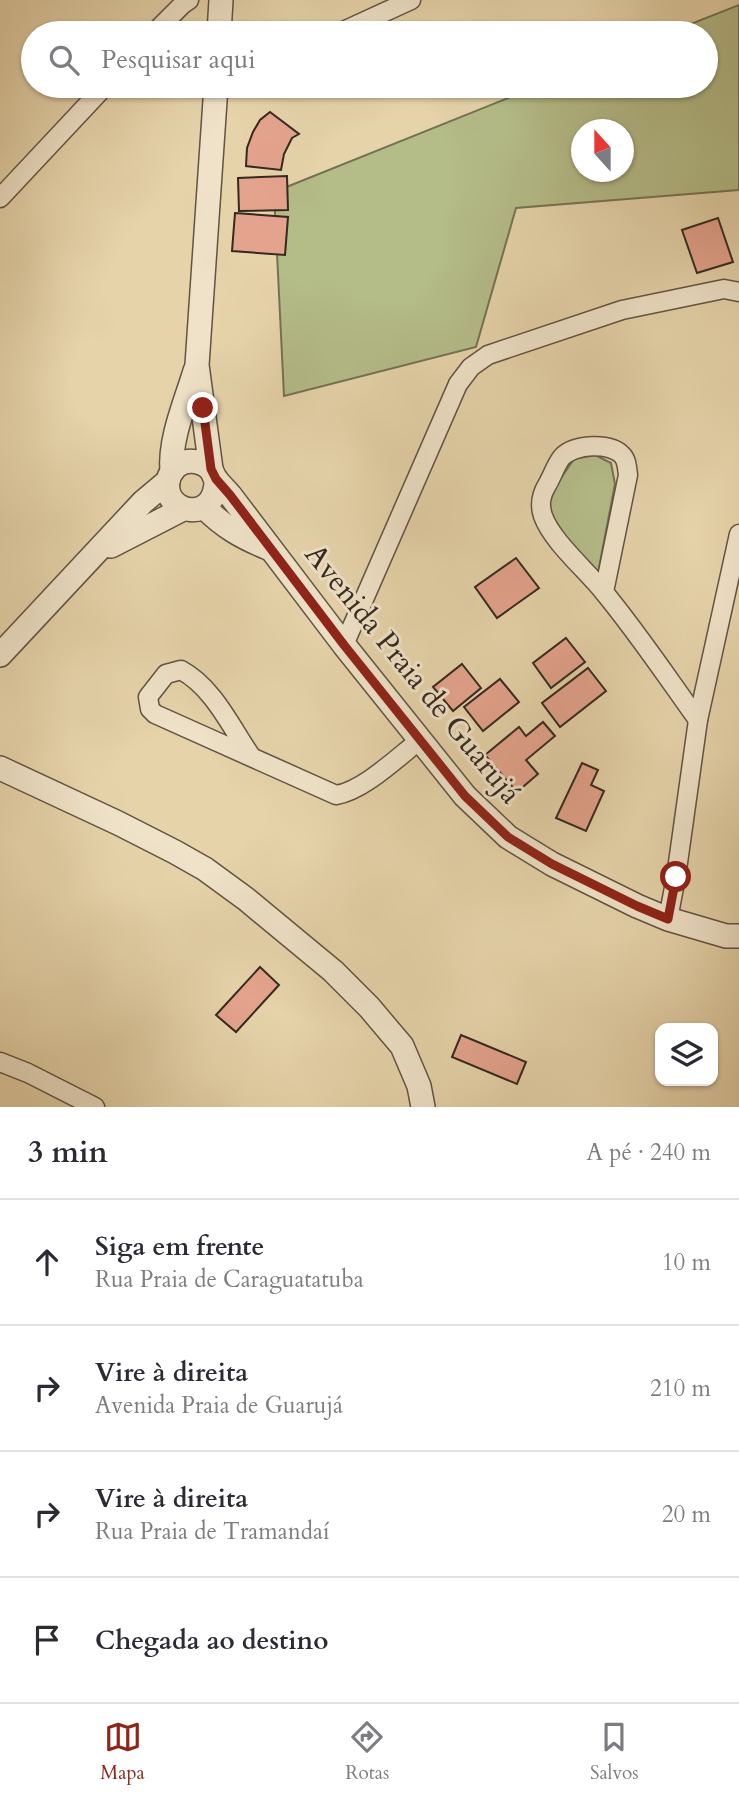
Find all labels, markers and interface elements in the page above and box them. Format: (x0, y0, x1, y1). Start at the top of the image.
search box (21, 21, 718, 98)
icon: search (45, 41, 83, 79)
text: Pesquisar aqui (101, 42, 256, 77)
north arrow (571, 119, 634, 182)
route end (187, 392, 218, 423)
street label: Avenida Praia de Guarujá (295, 535, 531, 813)
route start (660, 861, 691, 892)
map controls (655, 1023, 718, 1086)
button: layers (655, 1023, 718, 1086)
text: 3 min (28, 1132, 108, 1173)
text: A pé · 240 m (587, 1137, 711, 1168)
text: Siga em frente (95, 1229, 264, 1264)
icon: ahead (28, 1243, 66, 1281)
text: 10 m (662, 1247, 711, 1278)
text: Rua Praia de Caraguatatuba (95, 1264, 364, 1295)
text: Vire à direita (95, 1355, 248, 1390)
icon: right (28, 1369, 66, 1407)
text: 210 m (650, 1373, 711, 1404)
text: Avenida Praia de Guarujá (95, 1390, 343, 1421)
text: Vire à direita (95, 1481, 248, 1516)
icon: right (28, 1495, 66, 1533)
text: 20 m (662, 1499, 711, 1530)
text: Rua Praia de Tramandaí (95, 1516, 329, 1547)
icon: arrive (28, 1621, 66, 1659)
text: Chegada ao destino (95, 1623, 328, 1658)
tab: Mapa (100, 1718, 145, 1786)
tab: Rotas (345, 1718, 389, 1786)
tab: Salvos (590, 1718, 639, 1786)

